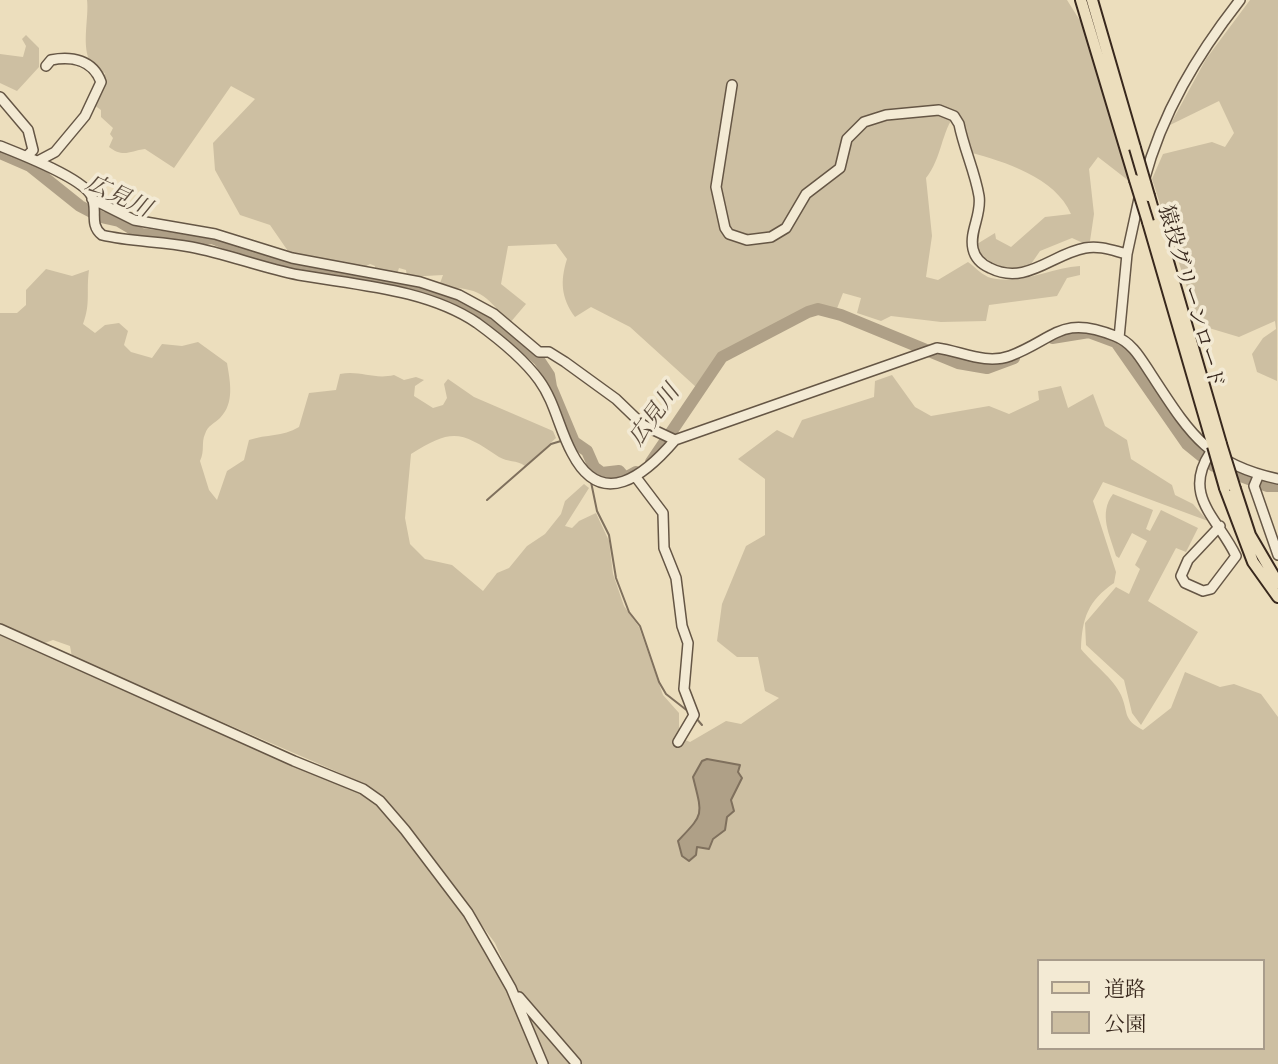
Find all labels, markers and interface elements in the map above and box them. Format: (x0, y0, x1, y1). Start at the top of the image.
water label: 広見川 (81, 170, 155, 224)
street label: 猿投グリーンロード (1152, 203, 1228, 391)
water label: 広見川 (624, 380, 686, 452)
legend (1036, 959, 1264, 1050)
text: 道路 (1104, 975, 1146, 1003)
text: 公園 (1104, 1010, 1146, 1038)

